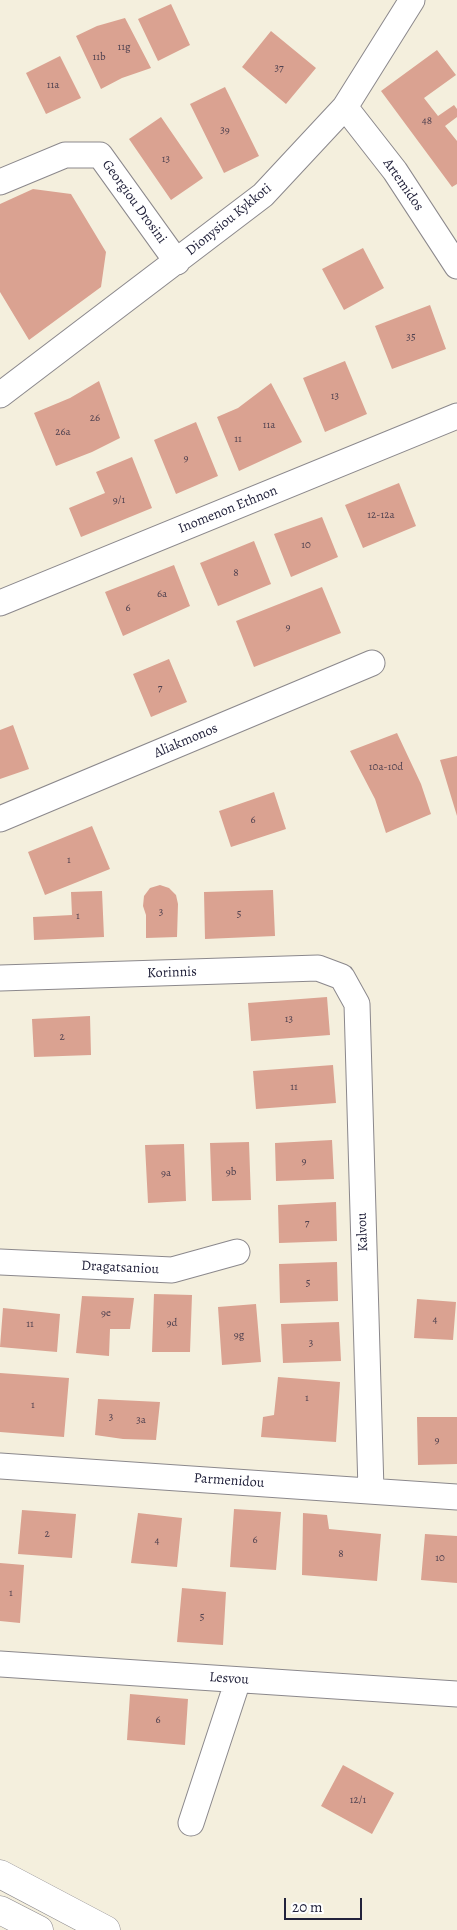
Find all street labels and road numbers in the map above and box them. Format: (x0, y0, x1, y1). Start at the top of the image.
street label: Artemidos (379, 156, 427, 214)
street label: Georgiou Drosini (98, 157, 170, 247)
street label: Dionysiou Kykkoti (183, 180, 275, 260)
street label: Inomenon Ethnon (176, 482, 280, 538)
street label: Aliakmonos (152, 720, 220, 762)
street label: Korinnis (147, 964, 197, 982)
street label: Kalvou (354, 1212, 372, 1252)
street label: Dragatsaniou (81, 1258, 159, 1278)
street label: Parmenidou (193, 1470, 265, 1492)
street label: Lesvou (209, 1669, 249, 1689)

